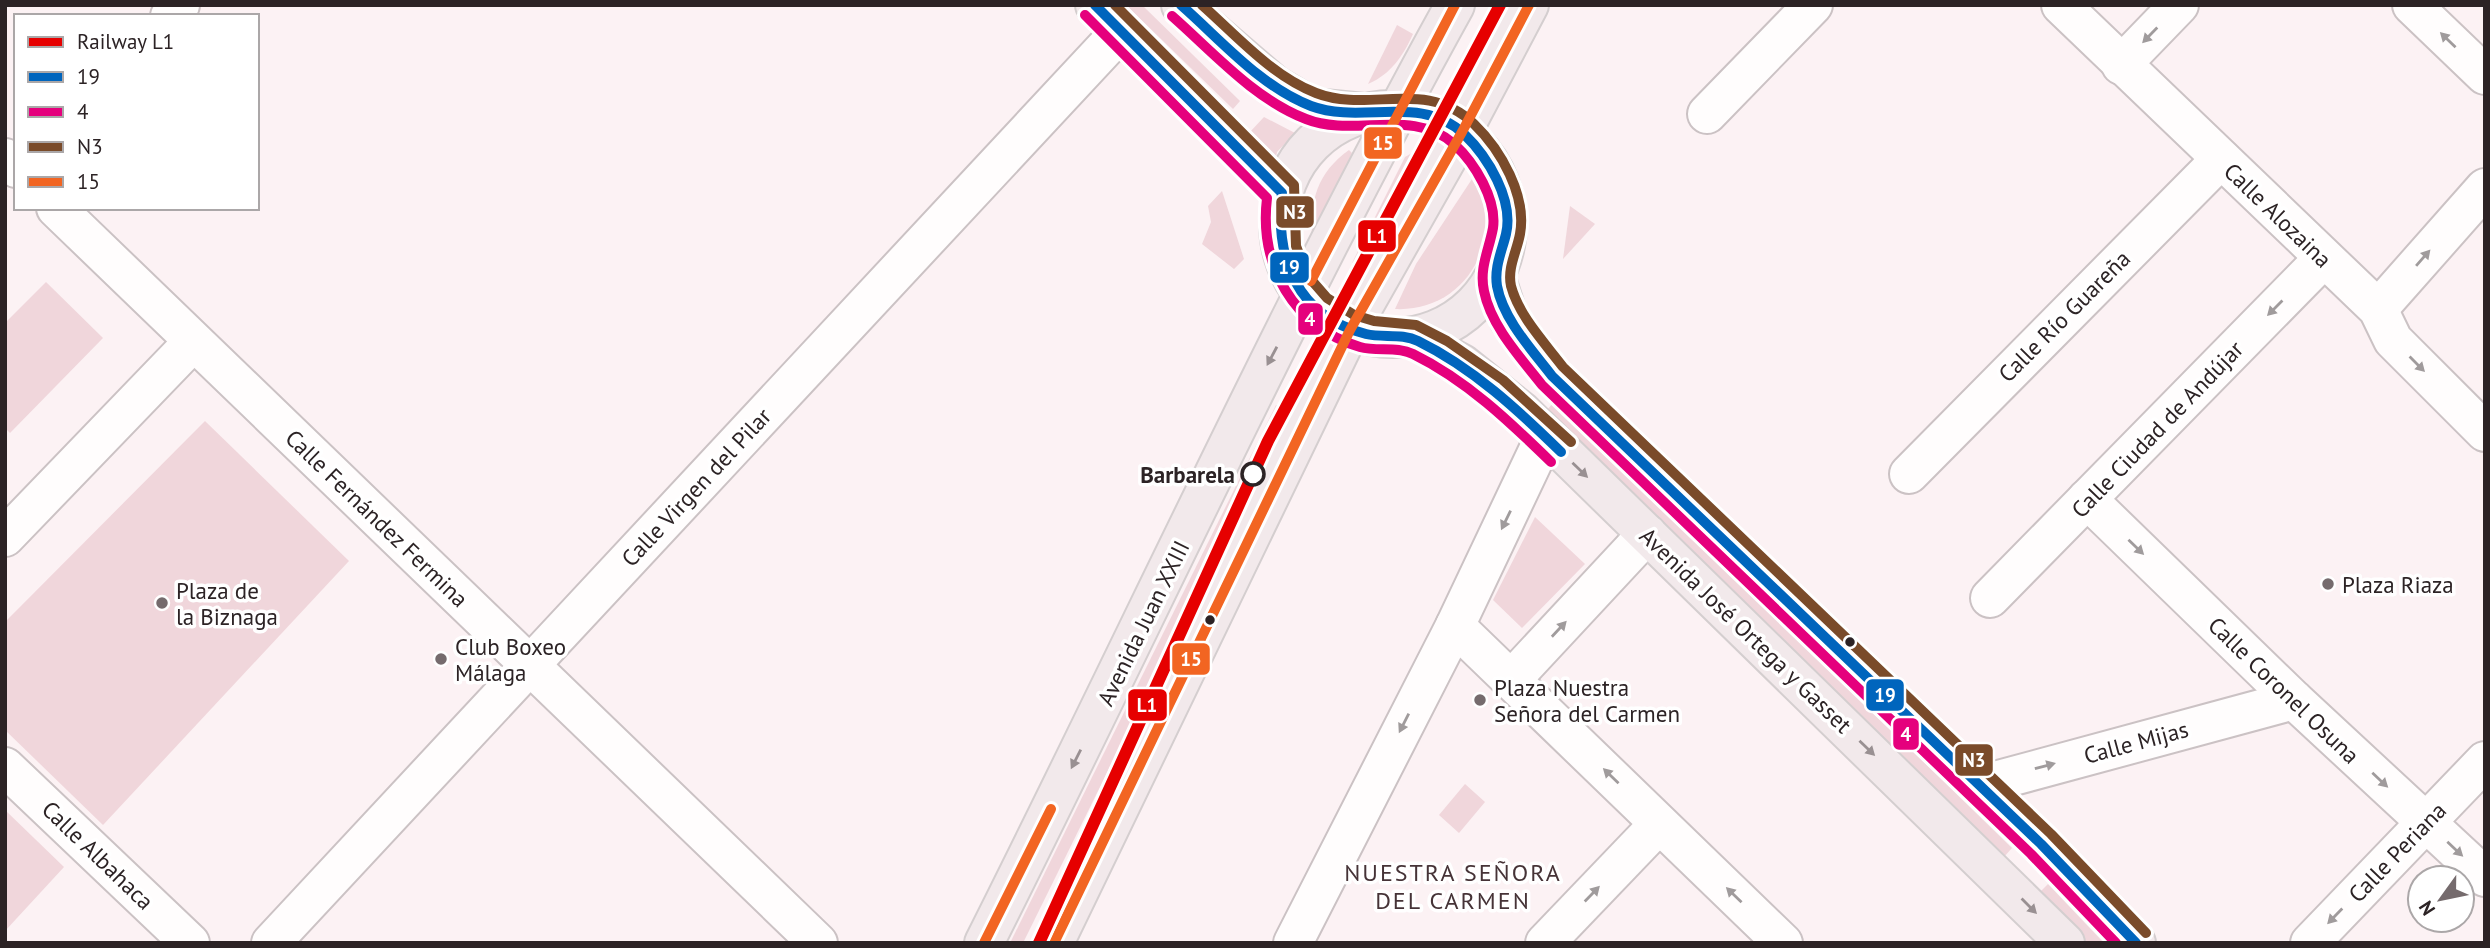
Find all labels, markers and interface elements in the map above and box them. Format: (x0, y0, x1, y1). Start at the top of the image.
legend (14, 14, 259, 210)
one-way arrow (2143, 26, 2159, 43)
text: Railway L1 (77, 28, 174, 55)
one-way arrow (2440, 33, 2457, 49)
text: 19 (77, 63, 100, 90)
text: 4 (77, 98, 88, 125)
line badge: 15 (1363, 126, 1403, 160)
text: 15 (1372, 131, 1394, 155)
text: N3 (77, 133, 103, 160)
street label: Calle Alozaina (2218, 156, 2338, 274)
text: 15 (77, 168, 100, 195)
line badge: N3 (1275, 195, 1315, 229)
text: N3 (1283, 200, 1307, 224)
line badge: L1 (1357, 219, 1397, 253)
text: L1 (1367, 224, 1387, 248)
street label: Calle Río Guareña (1992, 244, 2136, 388)
one-way arrow (2415, 249, 2431, 267)
line badge: 19 (1269, 251, 1310, 284)
text: 19 (1278, 255, 1300, 279)
one-way arrow (2267, 300, 2283, 316)
line badge: 4 (1297, 302, 1324, 336)
text: 4 (1305, 307, 1316, 331)
street label: Calle Ciudad de Andújar (2065, 334, 2249, 524)
one-way arrow (1266, 347, 1278, 366)
one-way arrow (2408, 356, 2425, 373)
street label: Calle Virgen del Pilar (615, 402, 777, 572)
street label: Calle Fernández Fermina (279, 423, 475, 613)
place label: Barbarela (1140, 460, 1235, 489)
one-way arrow (1571, 461, 1588, 477)
marker: Barbarela (1241, 462, 1265, 486)
one-way arrow (1500, 510, 1511, 530)
street label: Avenida José Ortega y Gasset (1634, 521, 1858, 739)
street label: Avenida Juan XXIII (1090, 536, 1196, 710)
one-way arrow (2127, 538, 2144, 554)
place label: Plaza Riaza (2342, 570, 2454, 599)
place label: Plaza de la Biznaga (176, 576, 278, 631)
marker: Plaza Riaza (2320, 576, 2336, 592)
marker: Plaza de la Biznaga (154, 595, 170, 611)
street label: Calle Coronel Osuna (2202, 610, 2366, 770)
unlabelled marker (1203, 613, 1217, 627)
one-way arrow (1550, 621, 1566, 638)
place label: Club Boxeo Málaga (455, 632, 566, 687)
unlabelled marker (1843, 635, 1857, 649)
line badge: 15 (1171, 642, 1211, 676)
text: 15 (1180, 647, 1202, 671)
marker: Club Boxeo Málaga (433, 651, 449, 667)
place label: Plaza Nuestra Señora del Carmen (1494, 673, 1680, 728)
line badge: 19 (1865, 678, 1905, 712)
text: 19 (1874, 683, 1896, 707)
line badge: L1 (1127, 688, 1168, 722)
marker: Plaza Nuestra Señora del Carmen (1472, 692, 1488, 708)
text: L1 (1137, 693, 1157, 717)
one-way arrow (1398, 713, 1409, 733)
street label: Calle Mijas (2081, 714, 2191, 770)
line badge: 4 (1892, 717, 1920, 751)
text: 4 (1901, 722, 1912, 746)
one-way arrow (1858, 739, 1875, 756)
line badge: N3 (1954, 743, 1994, 777)
text: N3 (1962, 748, 1986, 772)
one-way arrow (1071, 749, 1082, 769)
one-way arrow (2034, 760, 2056, 771)
one-way arrow (1603, 768, 1619, 784)
one-way arrow (2371, 771, 2388, 787)
street label: Calle Albahaca (36, 794, 160, 916)
street label: Calle Periana (2342, 796, 2452, 908)
one-way arrow (2446, 841, 2463, 857)
district label: NUESTRA SEÑORA DEL CARMEN (1344, 857, 1562, 916)
north arrow (2406, 864, 2476, 934)
one-way arrow (1583, 885, 1600, 902)
one-way arrow (1725, 887, 1742, 904)
text: N (2413, 896, 2440, 920)
one-way arrow (2021, 898, 2038, 915)
one-way arrow (2327, 908, 2344, 925)

